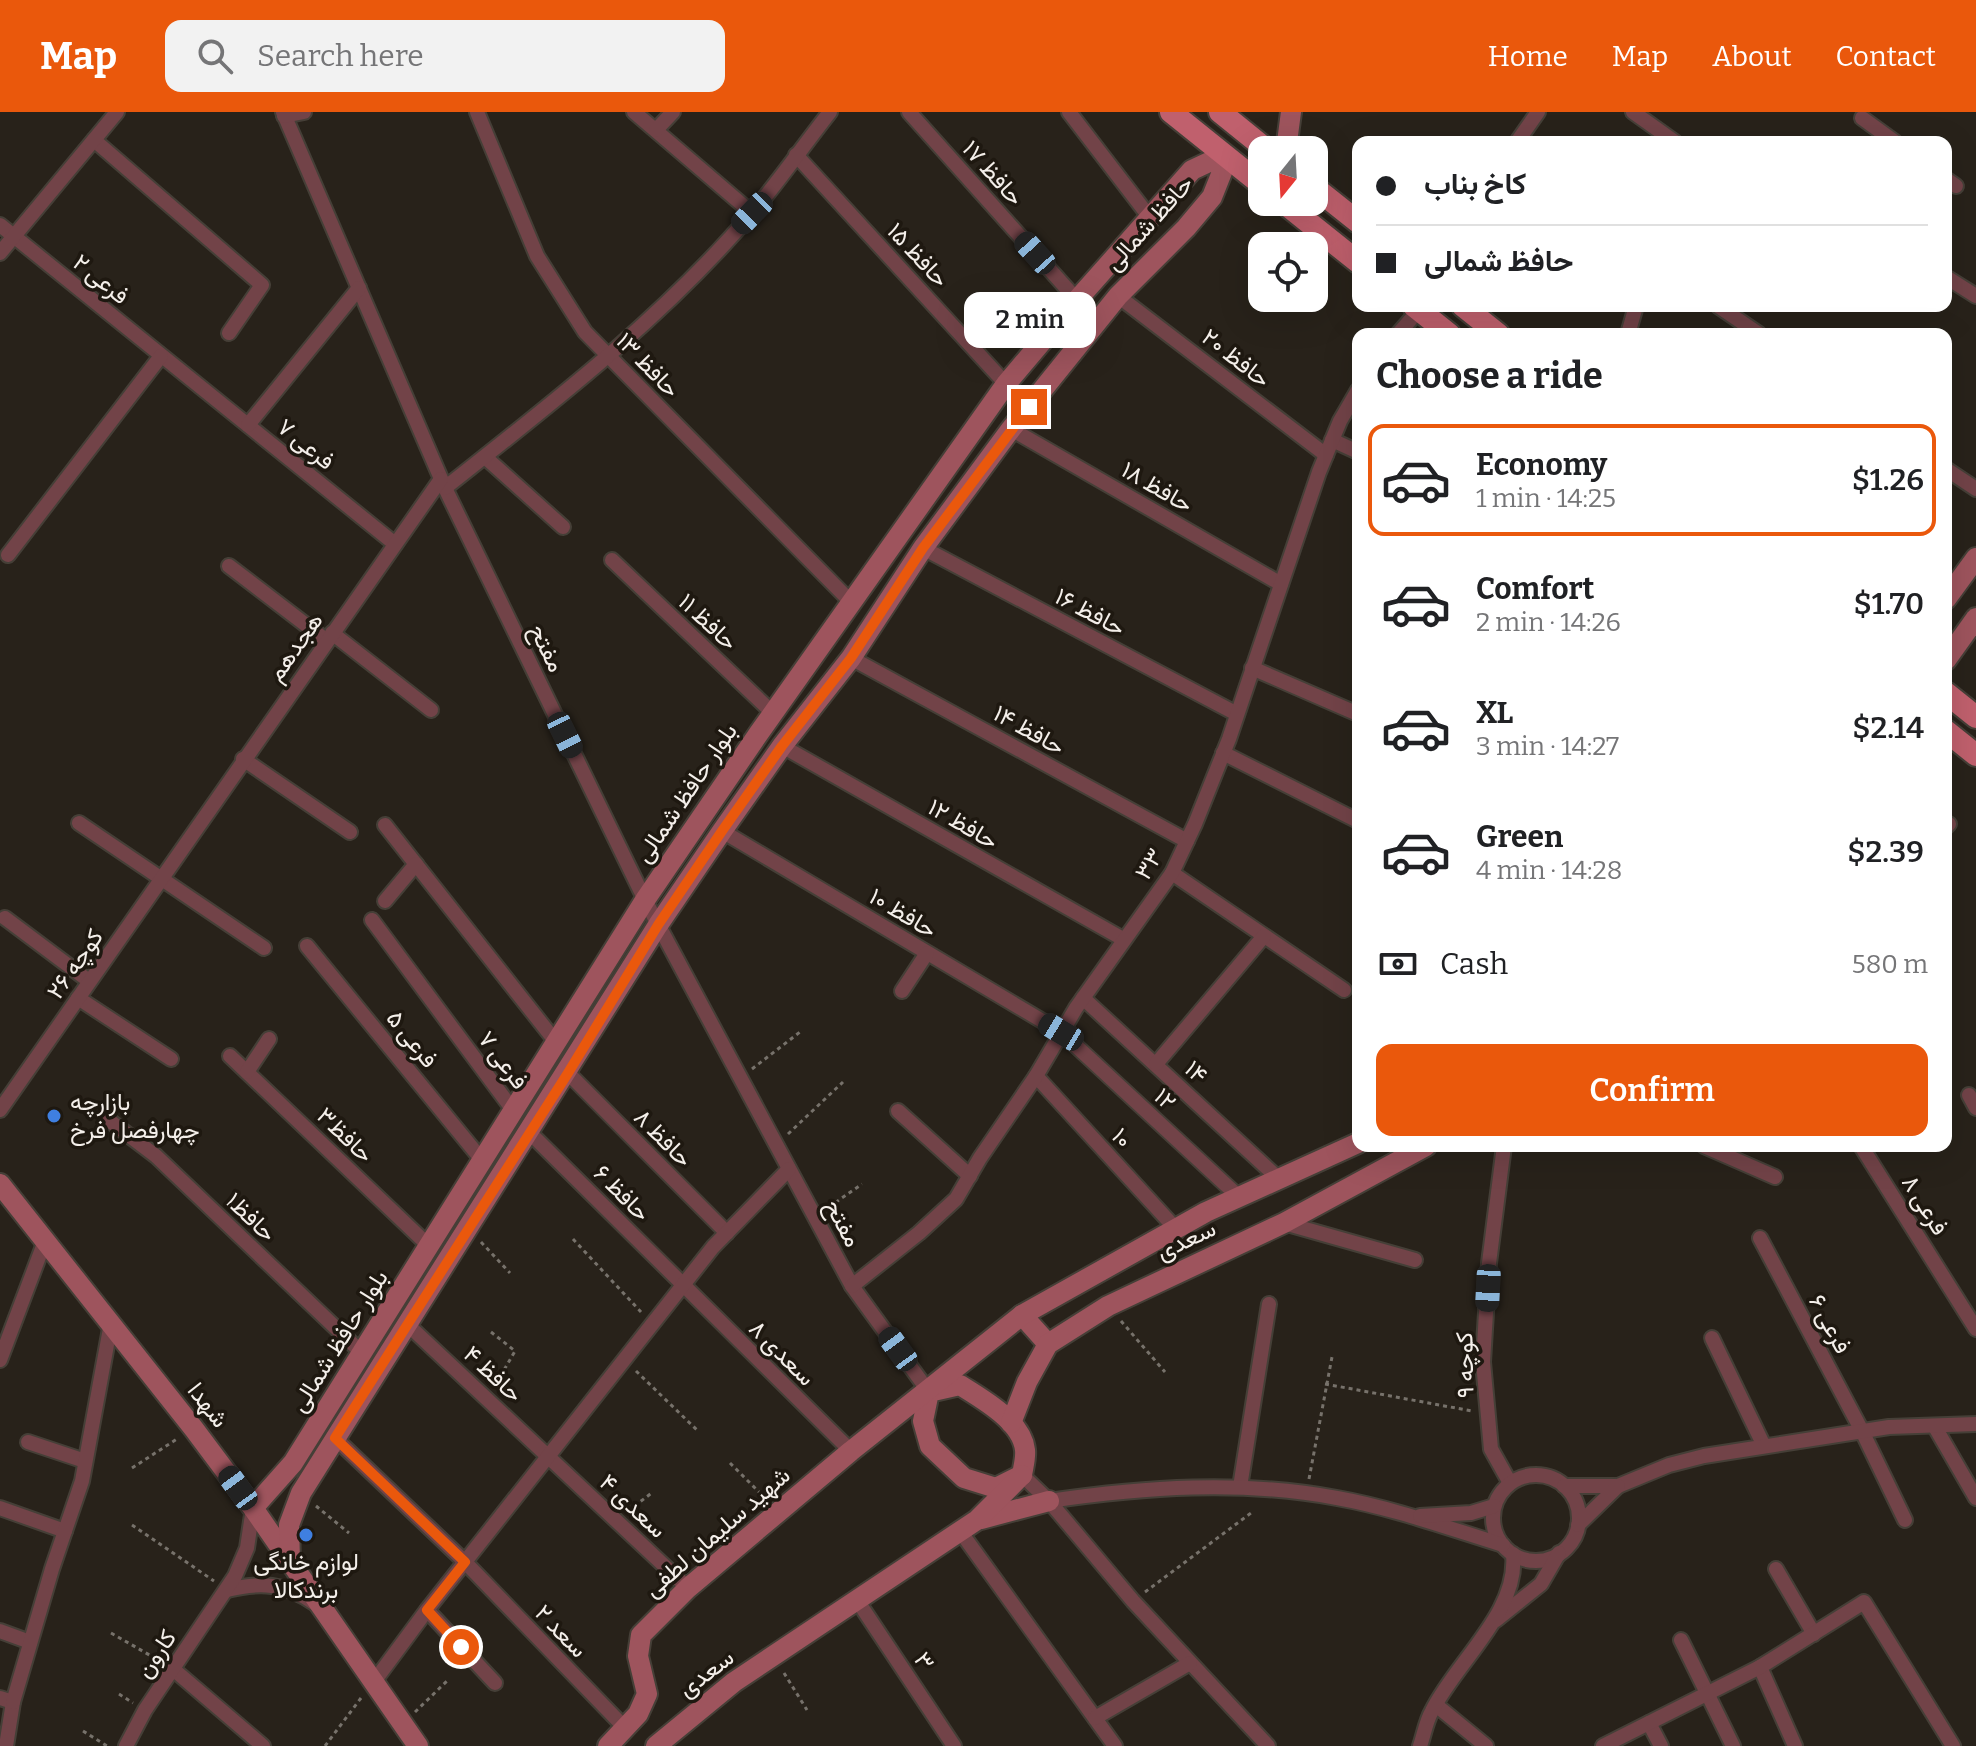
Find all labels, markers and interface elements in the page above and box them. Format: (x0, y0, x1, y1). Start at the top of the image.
search box (165, 20, 725, 92)
text: Map (40, 33, 117, 79)
icon: search (193, 34, 237, 78)
text: Search here (257, 38, 424, 74)
text: Home (1488, 40, 1568, 73)
text: Map (1612, 40, 1668, 73)
text: About (1712, 40, 1792, 73)
text: Contact (1836, 40, 1936, 73)
street label: حافظ ۱۷ (957, 135, 1029, 211)
north arrow (1248, 136, 1328, 216)
map controls (1248, 136, 1328, 312)
text: کاخ بناب (1424, 166, 1526, 202)
street label: حافظ شمالی (1099, 170, 1199, 276)
car (727, 187, 777, 239)
street label: حافظ ۱۵ (881, 217, 955, 293)
car (1010, 227, 1060, 279)
button: locate (1248, 232, 1328, 312)
text: حافظ شمالی (1424, 243, 1573, 279)
street label: فرعی ۲ (67, 248, 135, 311)
callout: 2 min (963, 291, 1095, 347)
text: 2 min (996, 304, 1064, 335)
street label: حافظ ۲۰ (1196, 323, 1276, 393)
street label: حافظ ۱۳ (610, 327, 686, 403)
text: Choose a ride (1376, 354, 1603, 398)
route end (1011, 389, 1047, 425)
street label: فرعی ۷ (271, 413, 340, 476)
icon: car (1380, 444, 1452, 516)
text: Economy (1476, 447, 1607, 483)
street label: حافظ ۱۸ (1116, 455, 1198, 519)
text: $1.26 (1852, 462, 1924, 498)
text: 1 min · 14:25 (1476, 483, 1616, 514)
icon: car (1380, 568, 1452, 640)
text: Comfort (1476, 571, 1594, 607)
street label: حافظ ۱۶ (1050, 582, 1130, 642)
text: $1.70 (1853, 586, 1924, 622)
street label: حافظ ۱۱ (673, 588, 743, 656)
street label: هجدهم (261, 607, 330, 688)
text: 2 min · 14:26 (1476, 607, 1621, 638)
street label: مفتح (521, 619, 571, 678)
icon: car (1380, 692, 1452, 764)
text: XL (1476, 695, 1513, 731)
street label: حافظ ۱۴ (988, 699, 1070, 761)
car (544, 708, 586, 762)
text: $2.14 (1852, 710, 1924, 746)
street label: بلوار حافظ شمالی (629, 718, 744, 868)
text: 3 min · 14:27 (1476, 731, 1619, 762)
street label: حافظ ۱۲ (923, 793, 1003, 855)
icon: car (1380, 816, 1452, 888)
text: Green (1476, 819, 1563, 855)
text: $2.39 (1847, 834, 1924, 870)
street label: ۳۳ (1129, 843, 1169, 885)
text: 4 min · 14:28 (1476, 855, 1622, 886)
street label: حافظ ۱۰ (864, 882, 942, 944)
street label: کوچه ۲۶ (41, 924, 111, 1005)
icon: cash (1376, 942, 1420, 986)
text: Cash (1440, 946, 1508, 982)
text: 580 m (1852, 949, 1928, 980)
street label: فرعی ۵ (380, 1005, 443, 1074)
car (1034, 1009, 1088, 1055)
street label: فرعی ۷ (471, 1025, 534, 1095)
button: Confirm (1376, 1044, 1928, 1136)
street label: ۱۴ (1179, 1055, 1213, 1089)
street label: ۱۲ (1148, 1082, 1182, 1116)
place label: بازارچه چهارفصل فرخ (70, 1088, 200, 1146)
street label: حافظ۳ (311, 1101, 379, 1169)
street label: حافظ ۸ (628, 1103, 698, 1173)
marker: بازارچه چهارفصل فرخ (45, 1107, 63, 1125)
street label: ۱۰ (1106, 1122, 1138, 1154)
street label: حافظ ۶ (588, 1159, 656, 1227)
street label: فرعی ۸ (1895, 1170, 1954, 1241)
street label: حافظ۱ (220, 1187, 282, 1247)
street label: مفتح (816, 1194, 867, 1253)
street label: سعدی (1152, 1214, 1220, 1266)
car (1475, 1263, 1501, 1313)
street label: بلوار حافظ شمالی (284, 1265, 395, 1418)
street label: فرعی ۶ (1802, 1290, 1857, 1359)
street label: سعدی ۸ (743, 1314, 821, 1392)
car (874, 1323, 922, 1375)
street label: کوچه ۹ (1450, 1332, 1482, 1398)
street label: حافظ ۴ (458, 1340, 528, 1408)
street label: شهدا (181, 1377, 234, 1434)
street label: شهید سلیمان لطفی (638, 1461, 796, 1604)
car (214, 1462, 262, 1514)
street label: سعدی ۴ (594, 1468, 672, 1544)
marker: لوازم خانگی برندکالا (297, 1526, 315, 1544)
place label: لوازم خانگی برندکالا (253, 1548, 359, 1605)
street label: سعد ۲ (529, 1599, 593, 1663)
street label: کارون (130, 1625, 183, 1684)
route start (443, 1629, 479, 1665)
street label: سعدی (673, 1643, 739, 1703)
street label: ۳ (908, 1647, 940, 1675)

